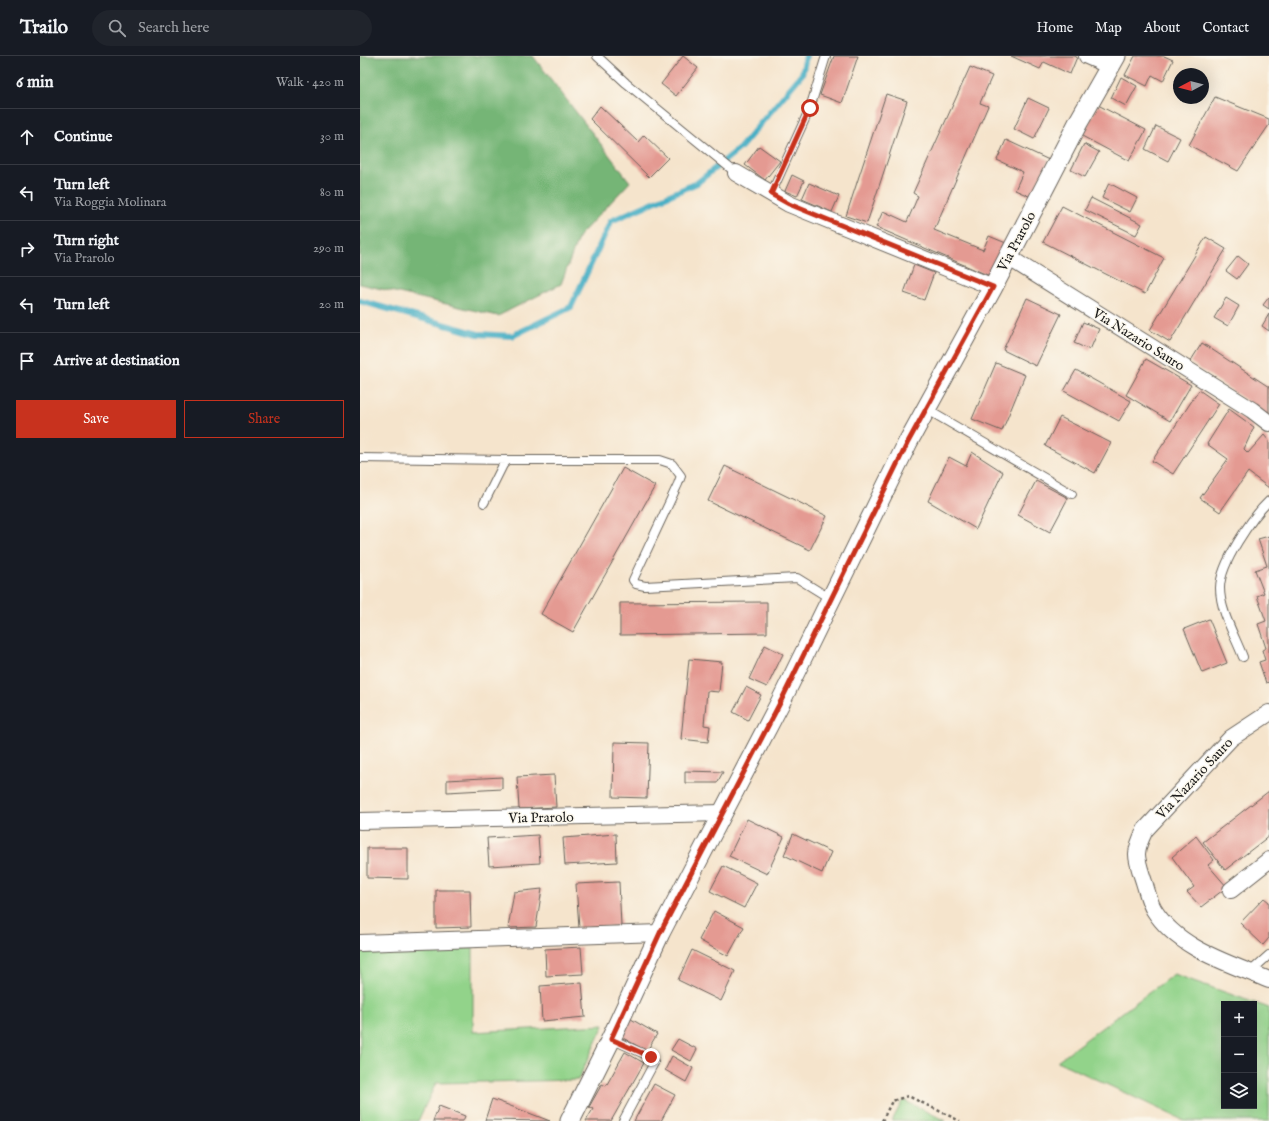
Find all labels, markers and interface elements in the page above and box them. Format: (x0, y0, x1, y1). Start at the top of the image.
search box (92, 10, 372, 46)
text: Trailo (20, 16, 68, 40)
icon: search (106, 17, 128, 39)
text: Search here (138, 18, 209, 37)
text: Home (1037, 19, 1073, 37)
text: Map (1095, 19, 1122, 37)
text: About (1144, 19, 1180, 37)
text: Contact (1202, 19, 1249, 37)
north arrow (1173, 68, 1209, 104)
text: 6 min (16, 72, 54, 93)
text: Walk · 420 m (276, 74, 344, 91)
route start (801, 99, 819, 117)
icon: ahead (16, 126, 38, 148)
text: Continue (54, 127, 112, 146)
text: 30 m (320, 128, 344, 145)
text: Turn left (54, 175, 110, 194)
icon: left (16, 182, 38, 204)
text: 80 m (320, 184, 344, 201)
text: Via Roggia Molinara (54, 194, 166, 211)
street label: Via Prarolo (993, 208, 1040, 275)
text: Turn right (54, 231, 119, 250)
icon: right (16, 238, 38, 260)
text: 290 m (313, 240, 344, 257)
text: Via Prarolo (54, 250, 115, 267)
icon: left (16, 294, 38, 316)
text: Turn left (54, 295, 110, 314)
text: 20 m (319, 296, 344, 313)
street label: Via Nazario Sauro (1088, 304, 1188, 376)
icon: arrive (16, 350, 38, 372)
text: Arrive at destination (54, 351, 180, 370)
button: Save (16, 400, 176, 438)
button: Share (184, 400, 344, 438)
street label: Via Nazario Sauro (1152, 734, 1237, 824)
street label: Via Prarolo (507, 808, 574, 828)
map controls (1221, 1001, 1257, 1109)
button: + (1221, 1001, 1257, 1037)
button: − (1221, 1037, 1257, 1073)
route end (642, 1048, 660, 1066)
button: layers (1221, 1073, 1257, 1109)

